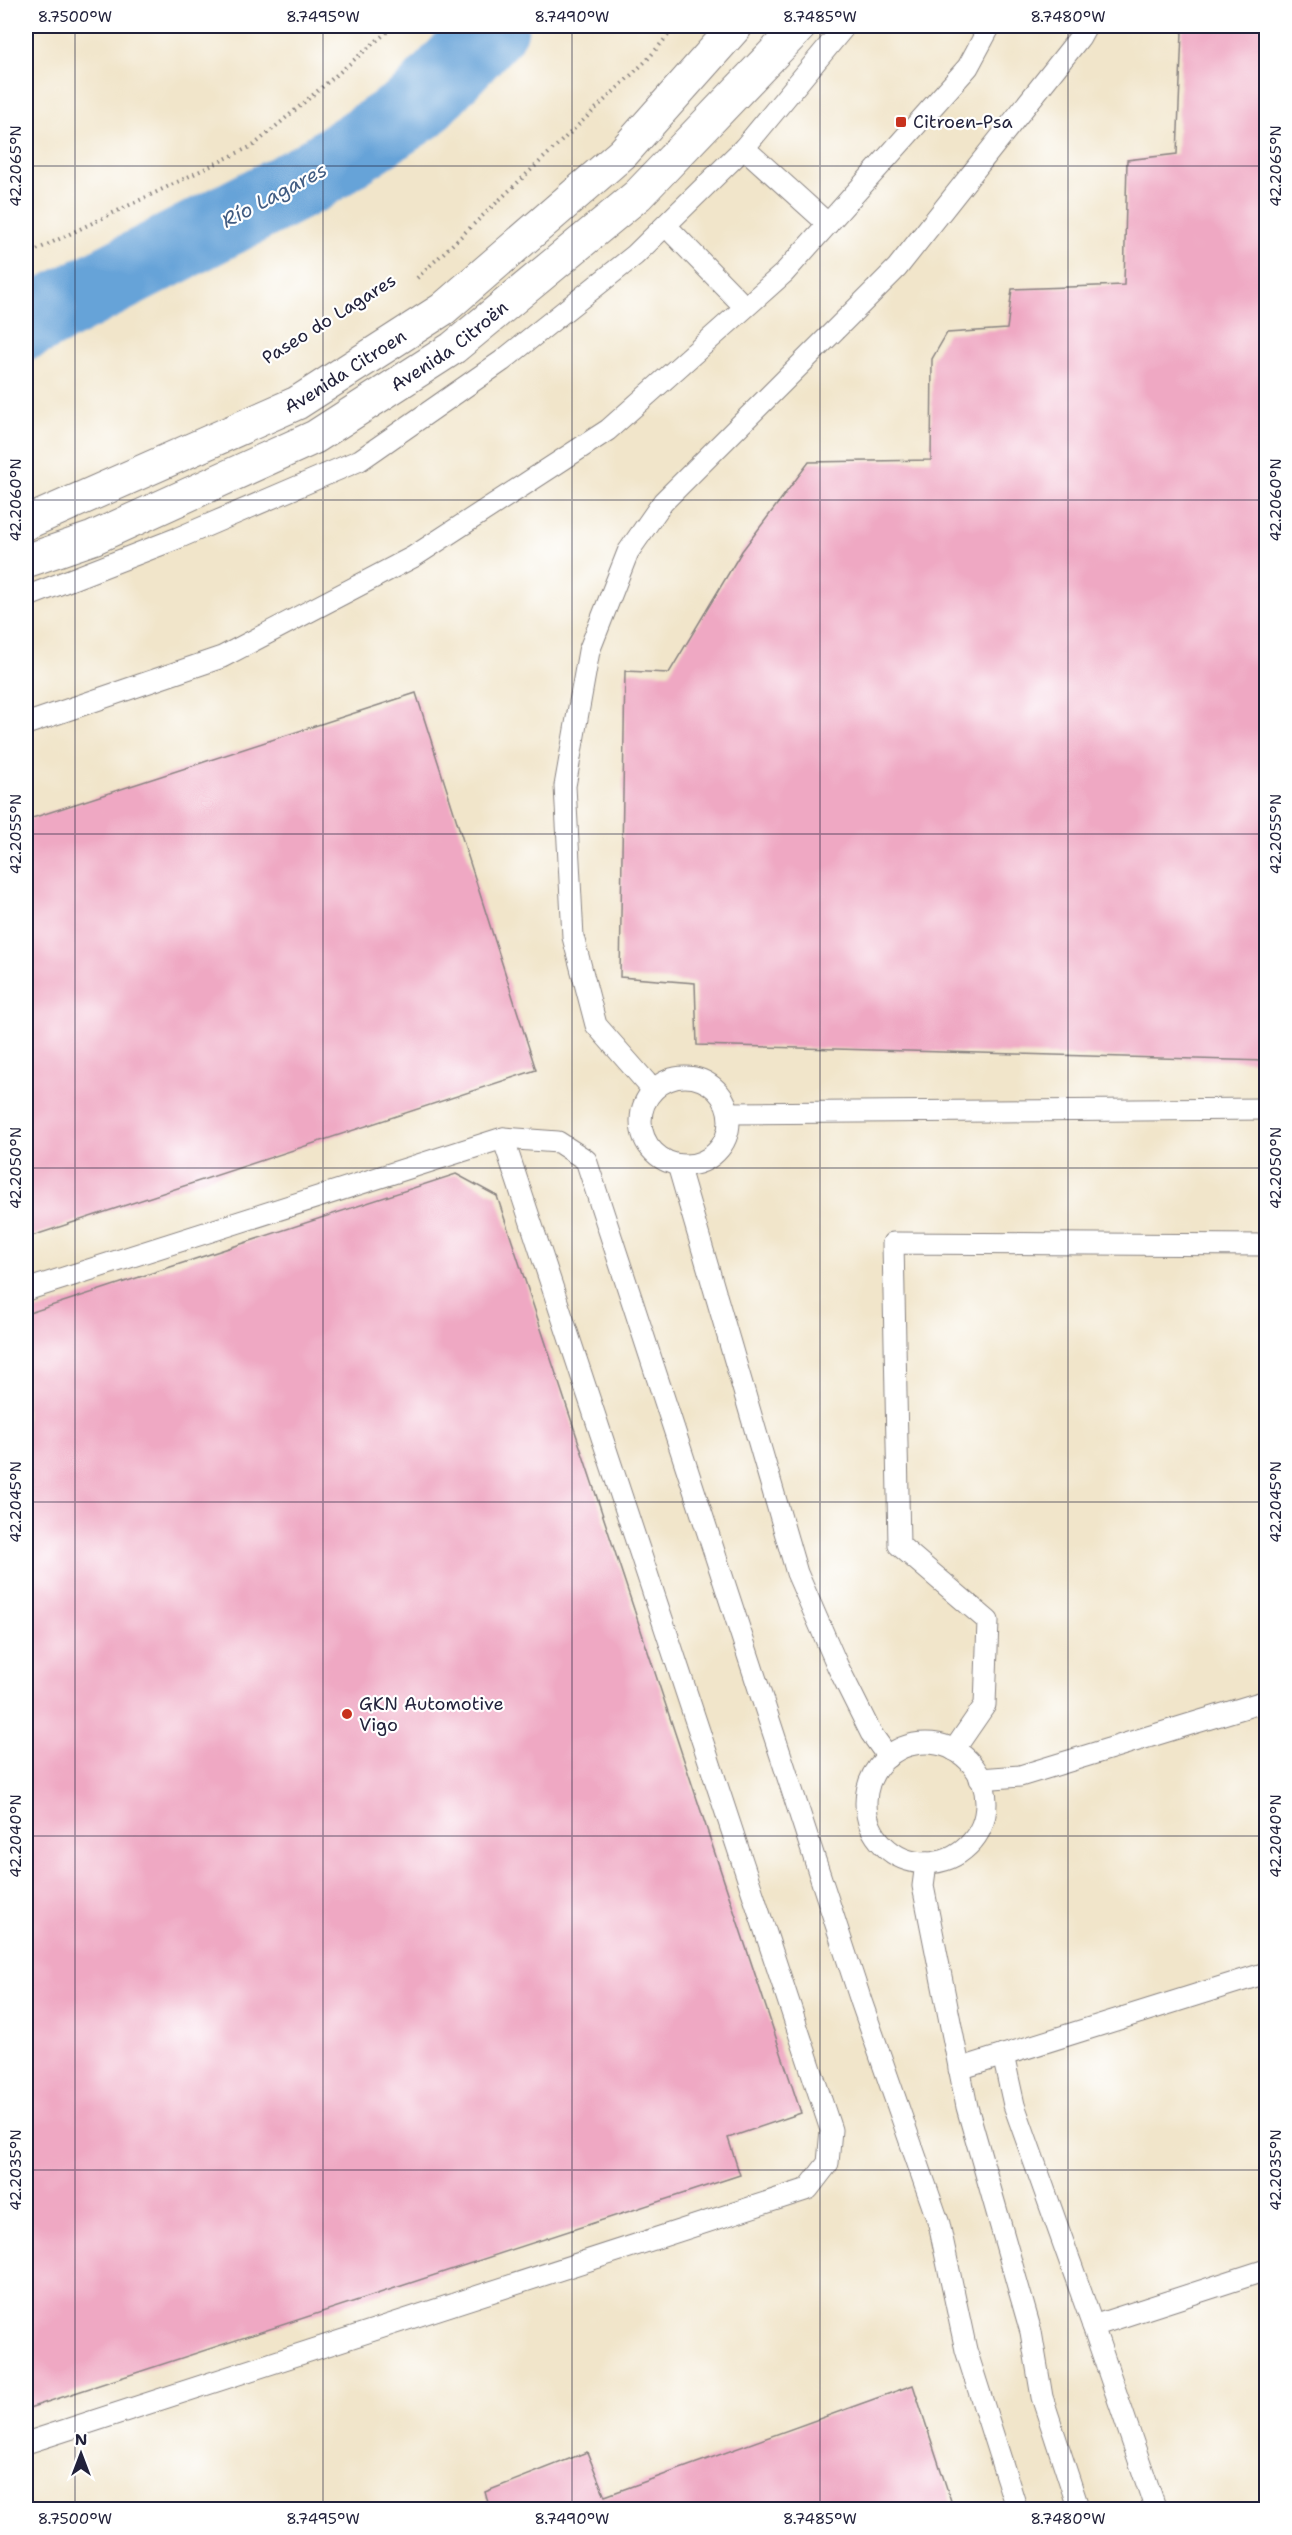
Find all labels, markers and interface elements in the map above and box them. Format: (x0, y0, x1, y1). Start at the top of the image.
text: 8.7500°W (38, 7, 112, 27)
text: 8.7495°W (286, 7, 360, 27)
text: 8.7490°W (534, 7, 610, 27)
text: 8.7485°W (783, 7, 857, 27)
text: 8.7480°W (1030, 7, 1106, 27)
place label: Citroen-Psa (913, 110, 1013, 134)
marker: Citroen-Psa (894, 115, 908, 129)
text: 42.2065°N (6, 125, 26, 207)
text: 42.2065°N (1266, 125, 1286, 207)
water label: Río Lagares (217, 156, 331, 234)
street label: Paseo do Lagares (258, 268, 400, 370)
street label: Avenida Citroën (386, 295, 513, 397)
street label: Avenida Citroen (281, 324, 411, 419)
text: 42.2060°N (6, 458, 26, 542)
text: 42.2060°N (1266, 458, 1286, 542)
text: 42.2055°N (6, 794, 26, 874)
text: 42.2055°N (1266, 794, 1286, 874)
text: 42.2050°N (6, 1127, 26, 1209)
text: 42.2050°N (1266, 1127, 1286, 1209)
text: 42.2045°N (6, 1461, 26, 1543)
text: 42.2045°N (1266, 1461, 1286, 1543)
place label: GKN Automotive Vigo (359, 1692, 504, 1737)
marker: GKN Automotive Vigo (340, 1707, 354, 1721)
text: 42.2040°N (6, 1794, 26, 1878)
text: 42.2040°N (1266, 1794, 1286, 1878)
text: 42.2035°N (6, 2129, 26, 2211)
text: 42.2035°N (1266, 2129, 1286, 2211)
north arrow (51, 2424, 111, 2484)
text: N (75, 2429, 87, 2450)
text: 8.7500°W (38, 2509, 112, 2529)
text: 8.7495°W (286, 2509, 360, 2529)
text: 8.7490°W (534, 2509, 610, 2529)
text: 8.7485°W (783, 2509, 857, 2529)
text: 8.7480°W (1030, 2509, 1106, 2529)

